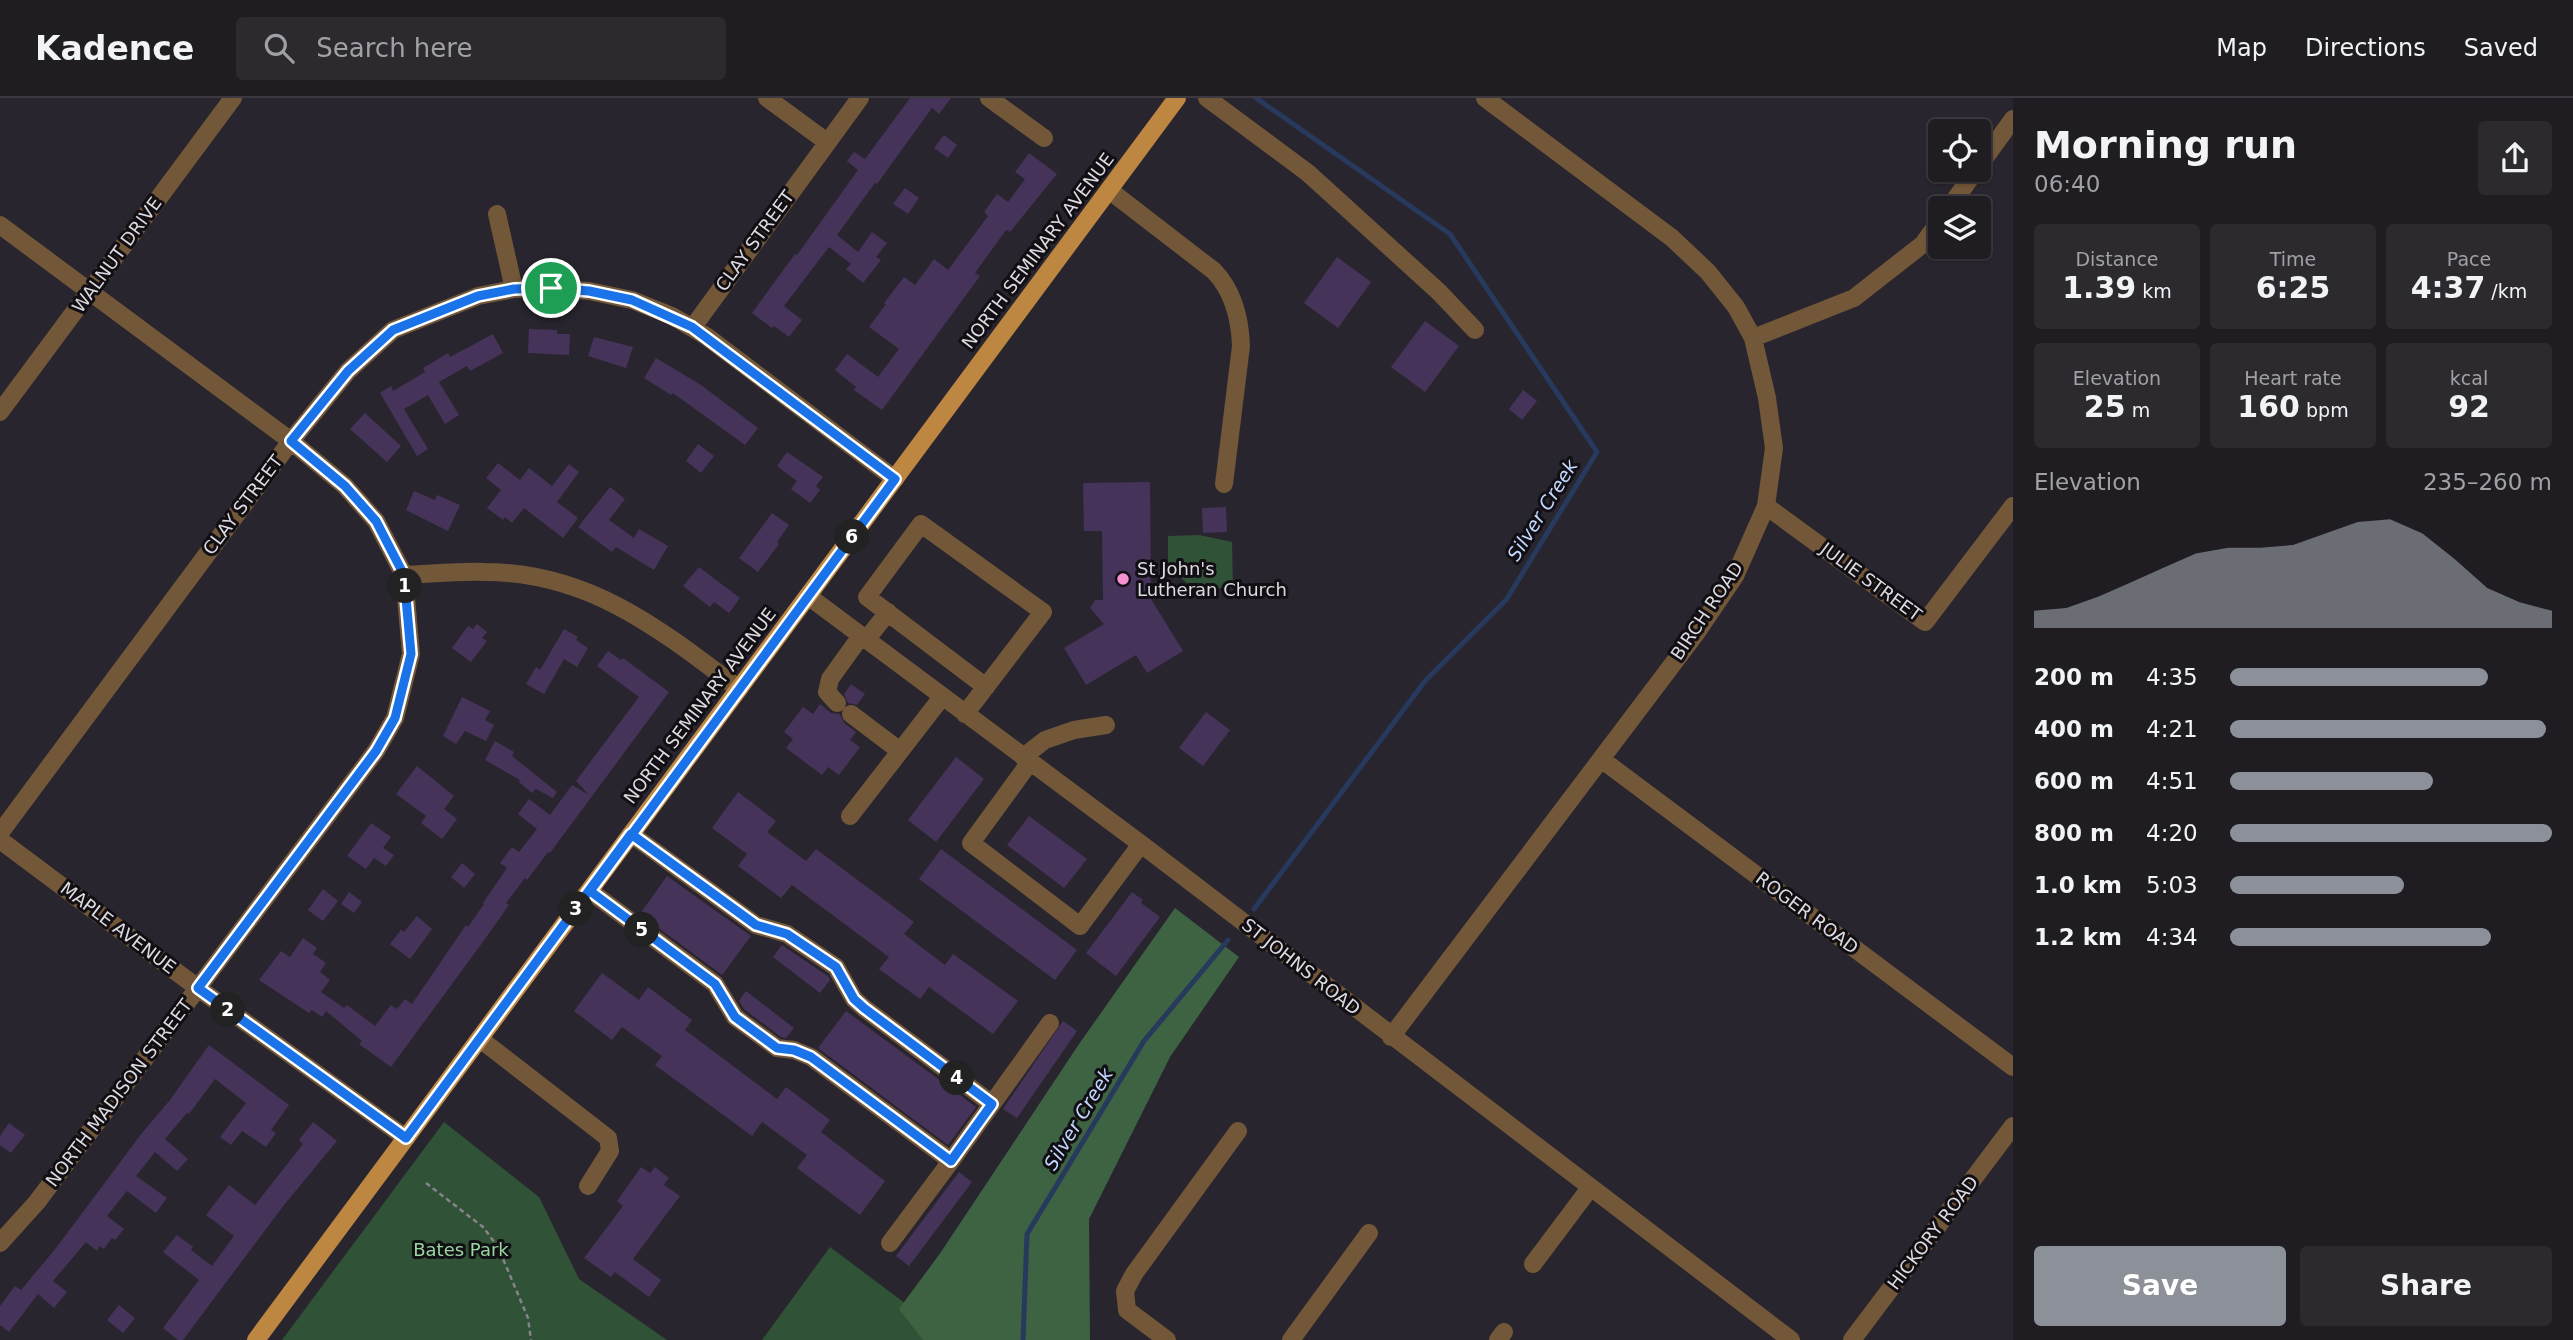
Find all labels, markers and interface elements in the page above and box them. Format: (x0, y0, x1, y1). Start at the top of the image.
search box (236, 17, 726, 80)
text: Kadence (35, 29, 194, 68)
icon: search (260, 29, 298, 67)
text: Search here (316, 33, 472, 63)
text: Map (2216, 34, 2267, 62)
text: Directions (2305, 34, 2426, 62)
text: Saved (2464, 34, 2538, 62)
map controls (1928, 119, 1991, 259)
button: locate (1928, 119, 1991, 182)
button: share (2478, 121, 2552, 195)
text: Morning run (2034, 123, 2297, 167)
street label: NORTH SEMINARY AVENUE (957, 149, 1118, 353)
text: 06:40 (2034, 171, 2100, 197)
street label: CLAY STREET (711, 185, 799, 295)
street label: WALNUT DRIVE (68, 193, 166, 317)
button: layers (1928, 196, 1991, 259)
text: Distance (2075, 248, 2159, 270)
text: Time (2270, 248, 2316, 270)
text: Pace (2447, 248, 2491, 270)
pin (521, 258, 581, 318)
icon: arrive (532, 269, 570, 307)
text: 1.39 (2062, 270, 2136, 305)
text: 6:25 (2256, 270, 2330, 305)
text: 4:37 (2411, 270, 2485, 305)
text: km (2136, 280, 2172, 302)
text: /km (2485, 280, 2527, 302)
text: Elevation (2073, 367, 2161, 389)
text: Heart rate (2244, 367, 2342, 389)
text: kcal (2450, 367, 2488, 389)
text: 25 (2084, 389, 2126, 424)
text: 160 (2237, 389, 2300, 424)
text: 92 (2448, 389, 2490, 424)
text: m (2126, 399, 2150, 421)
text: bpm (2300, 399, 2349, 421)
street label: CLAY STREET (198, 450, 287, 559)
water label: Silver Creek (1502, 455, 1582, 565)
text: Elevation (2034, 469, 2141, 495)
text: 235–260 m (2423, 469, 2552, 495)
pin: 6 (834, 520, 870, 555)
text: 6 (845, 525, 858, 547)
street label: JULIE STREET (1816, 537, 1927, 626)
place label: St John's Lutheran Church (1137, 558, 1287, 600)
street label: BIRCH ROAD (1666, 558, 1747, 664)
pin: 1 (388, 568, 422, 603)
marker: St John's Lutheran Church (1115, 571, 1131, 587)
text: 1 (398, 574, 411, 596)
street label: NORTH SEMINARY AVENUE (619, 604, 780, 808)
text: 200 m (2034, 664, 2114, 690)
text: 4:35 (2146, 664, 2198, 690)
text: 400 m (2034, 716, 2114, 742)
text: 4:21 (2146, 716, 2198, 742)
text: 600 m (2034, 768, 2114, 794)
text: 4:51 (2146, 768, 2198, 794)
text: 800 m (2034, 820, 2114, 846)
text: 4:20 (2146, 820, 2198, 846)
street label: ROGER ROAD (1752, 867, 1863, 958)
text: 1.0 km (2034, 872, 2122, 898)
text: 5:03 (2146, 872, 2198, 898)
street label: MAPLE AVENUE (57, 877, 180, 978)
pin: 3 (558, 892, 594, 926)
text: 3 (569, 897, 582, 919)
pin: 5 (624, 912, 660, 948)
street label: ST JOHNS ROAD (1238, 914, 1365, 1019)
text: 5 (635, 918, 648, 940)
text: 1.2 km (2034, 924, 2122, 950)
text: 4:34 (2146, 924, 2198, 950)
pin: 2 (210, 992, 246, 1028)
street label: NORTH MADISON STREET (41, 994, 197, 1191)
text: 2 (221, 998, 234, 1020)
pin: 4 (940, 1060, 974, 1096)
water label: Silver Creek (1039, 1063, 1118, 1174)
text: 4 (950, 1066, 963, 1088)
street label: HICKORY ROAD (1883, 1172, 1982, 1294)
park label: Bates Park (413, 1239, 509, 1260)
button: Save (2034, 1246, 2286, 1326)
button: Share (2300, 1246, 2552, 1326)

